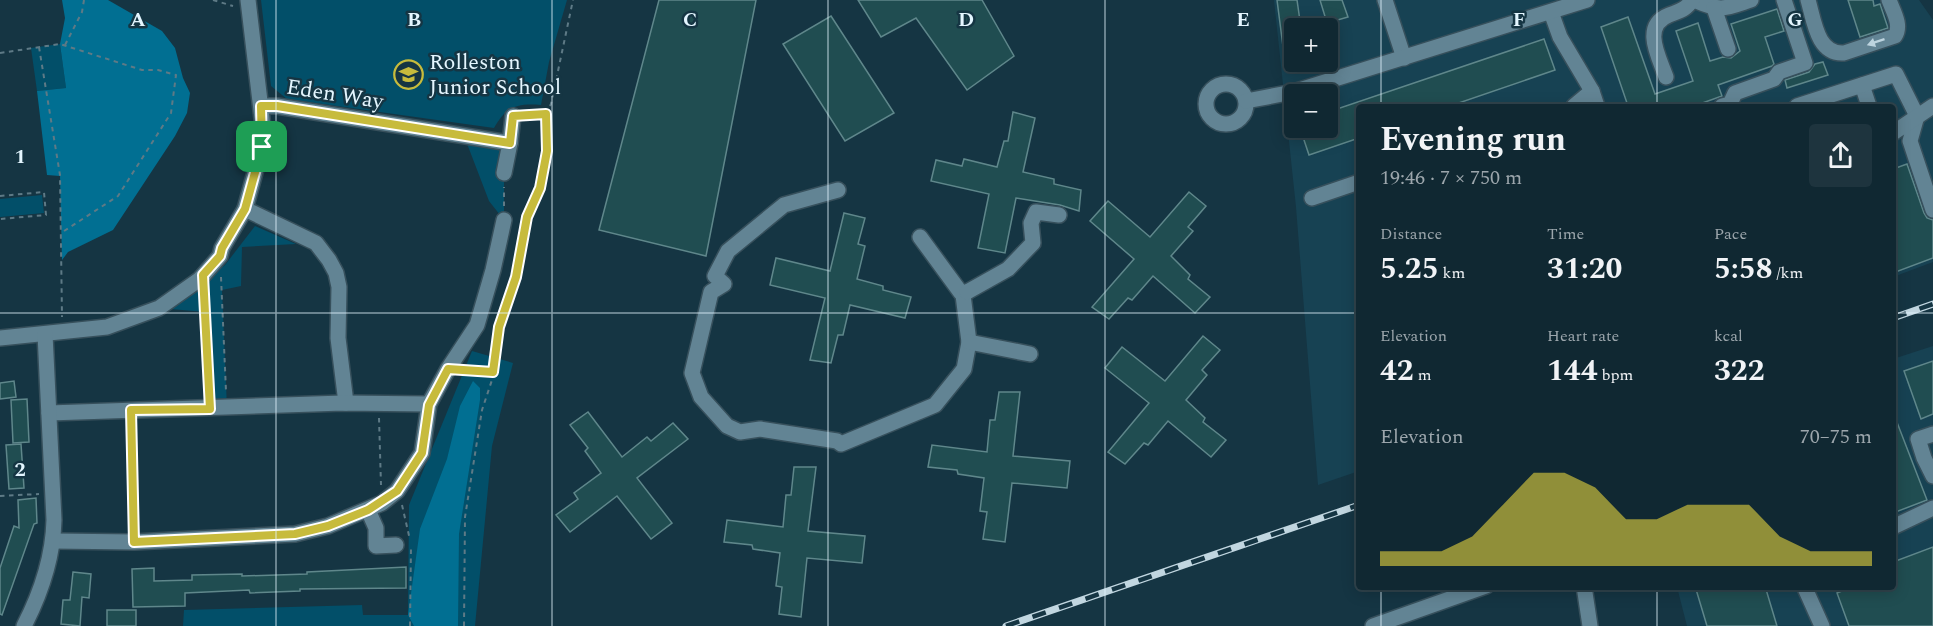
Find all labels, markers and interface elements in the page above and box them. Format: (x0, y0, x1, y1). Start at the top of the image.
text: A (130, 5, 146, 35)
text: B (407, 5, 421, 35)
text: C (683, 5, 697, 35)
text: D (958, 5, 974, 35)
text: E (1236, 5, 1250, 35)
text: F (1513, 5, 1525, 35)
text: G (1787, 5, 1803, 35)
map controls (1284, 18, 1338, 138)
button: + (1284, 18, 1338, 72)
one-way arrow (1867, 38, 1885, 48)
place label: Rolleston Junior School (429, 46, 561, 104)
school or university icon: Rolleston Junior School (392, 58, 424, 90)
street label: Eden Way (284, 71, 387, 119)
button: − (1284, 84, 1338, 138)
text: Evening run (1380, 115, 1566, 165)
pin (236, 121, 287, 172)
button: share (1809, 124, 1872, 187)
icon: arrive (245, 130, 278, 163)
text: 1 (14, 142, 26, 172)
text: 19:46 · 7 × 750 m (1380, 163, 1522, 193)
text: Distance (1380, 222, 1442, 246)
text: Time (1547, 222, 1584, 246)
text: Pace (1714, 222, 1747, 246)
text: 5.25 (1380, 246, 1439, 292)
text: 31:20 (1547, 246, 1622, 292)
text: 5:58 (1714, 246, 1773, 292)
text: km (1439, 261, 1465, 285)
text: /km (1773, 261, 1803, 285)
text: Elevation (1380, 324, 1447, 348)
text: Heart rate (1547, 324, 1619, 348)
text: kcal (1714, 324, 1743, 348)
text: 42 (1380, 348, 1414, 394)
text: 144 (1547, 348, 1598, 394)
text: 322 (1714, 348, 1765, 394)
text: m (1414, 363, 1431, 387)
text: bpm (1598, 363, 1633, 387)
text: Elevation (1380, 422, 1464, 452)
text: 70–75 m (1800, 422, 1872, 452)
text: 2 (14, 455, 26, 485)

